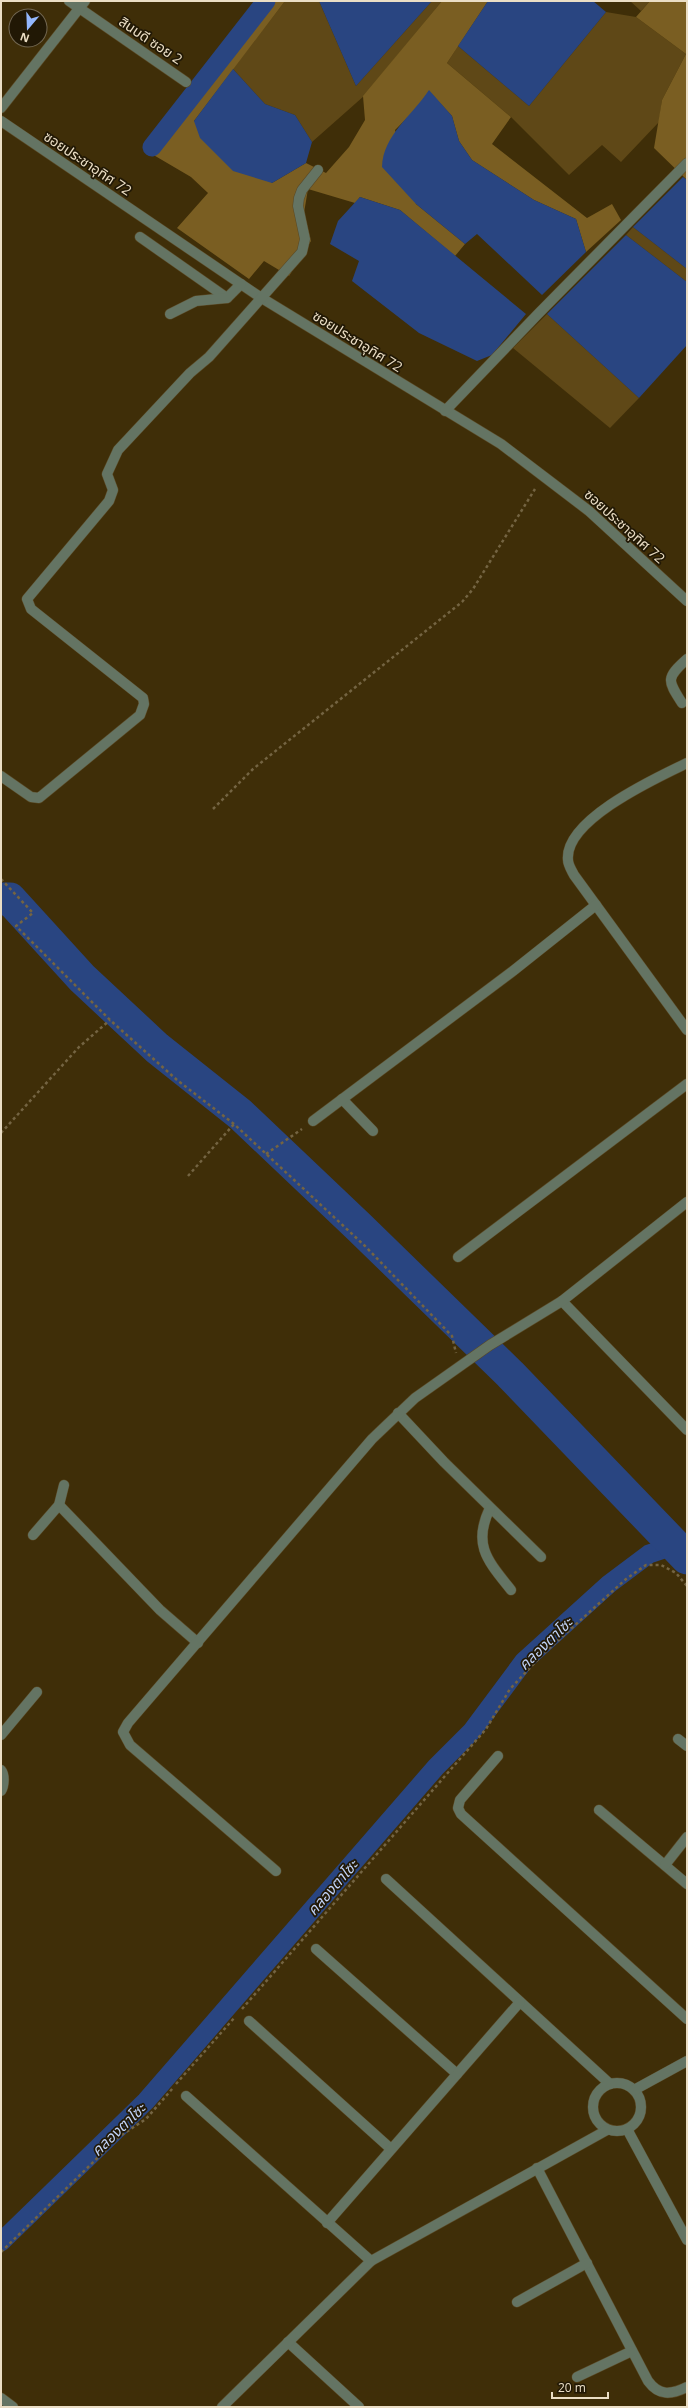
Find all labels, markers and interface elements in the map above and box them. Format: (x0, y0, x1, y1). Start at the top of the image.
north arrow (8, 8, 48, 48)
street label: สินบดี ซอย 2 (115, 12, 187, 68)
text: N (18, 29, 31, 46)
street label: ซอยประชาอุทิศ 72 (40, 126, 136, 200)
street label: ซอยประชาอุทิศ 72 (309, 306, 407, 376)
street label: ซอยประชาอุทิศ 72 (581, 485, 669, 567)
water label: คลองตาโซะ (514, 1611, 578, 1674)
water label: คลองตาโซะ (302, 1853, 363, 1919)
water label: คลองตาโซะ (87, 2097, 151, 2160)
scale bar (552, 2374, 608, 2400)
text: 20 m (558, 2379, 586, 2396)

